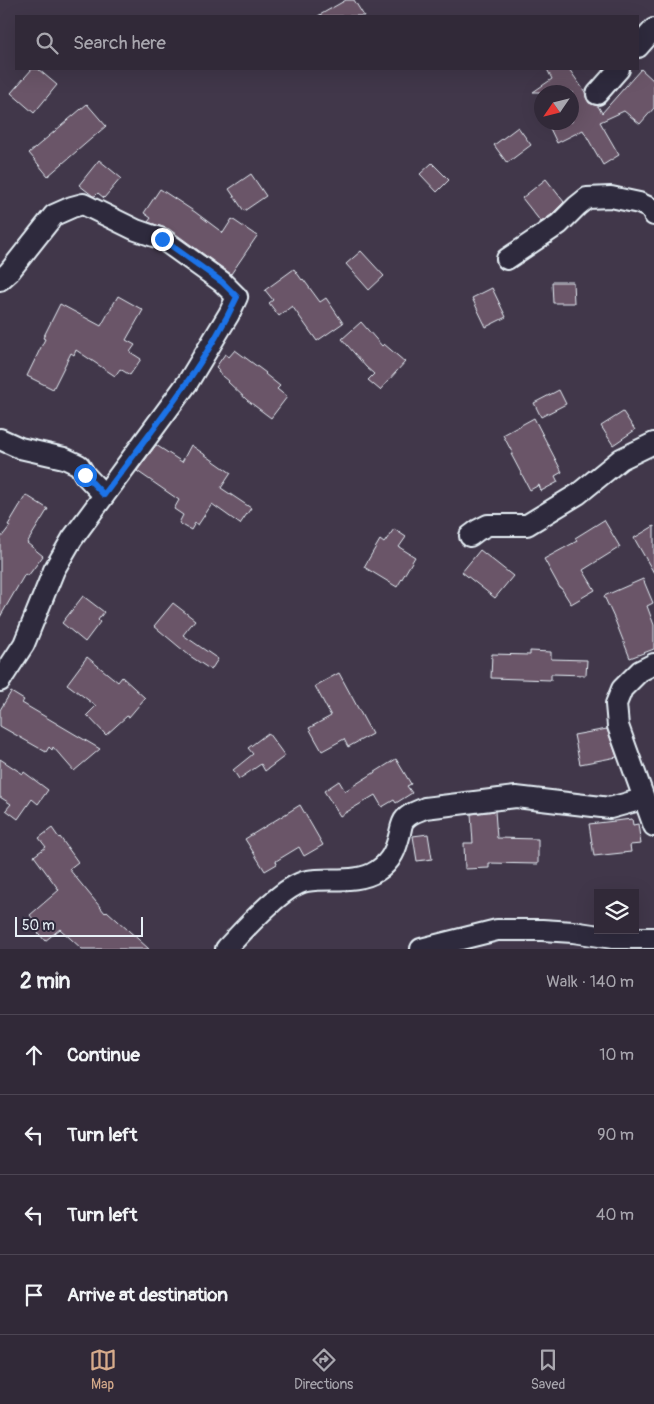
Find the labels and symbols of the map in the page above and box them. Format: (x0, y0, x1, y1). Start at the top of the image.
north arrow (534, 85, 579, 130)
route end (151, 228, 174, 251)
route start (74, 464, 97, 487)
scale bar (15, 914, 142, 937)

